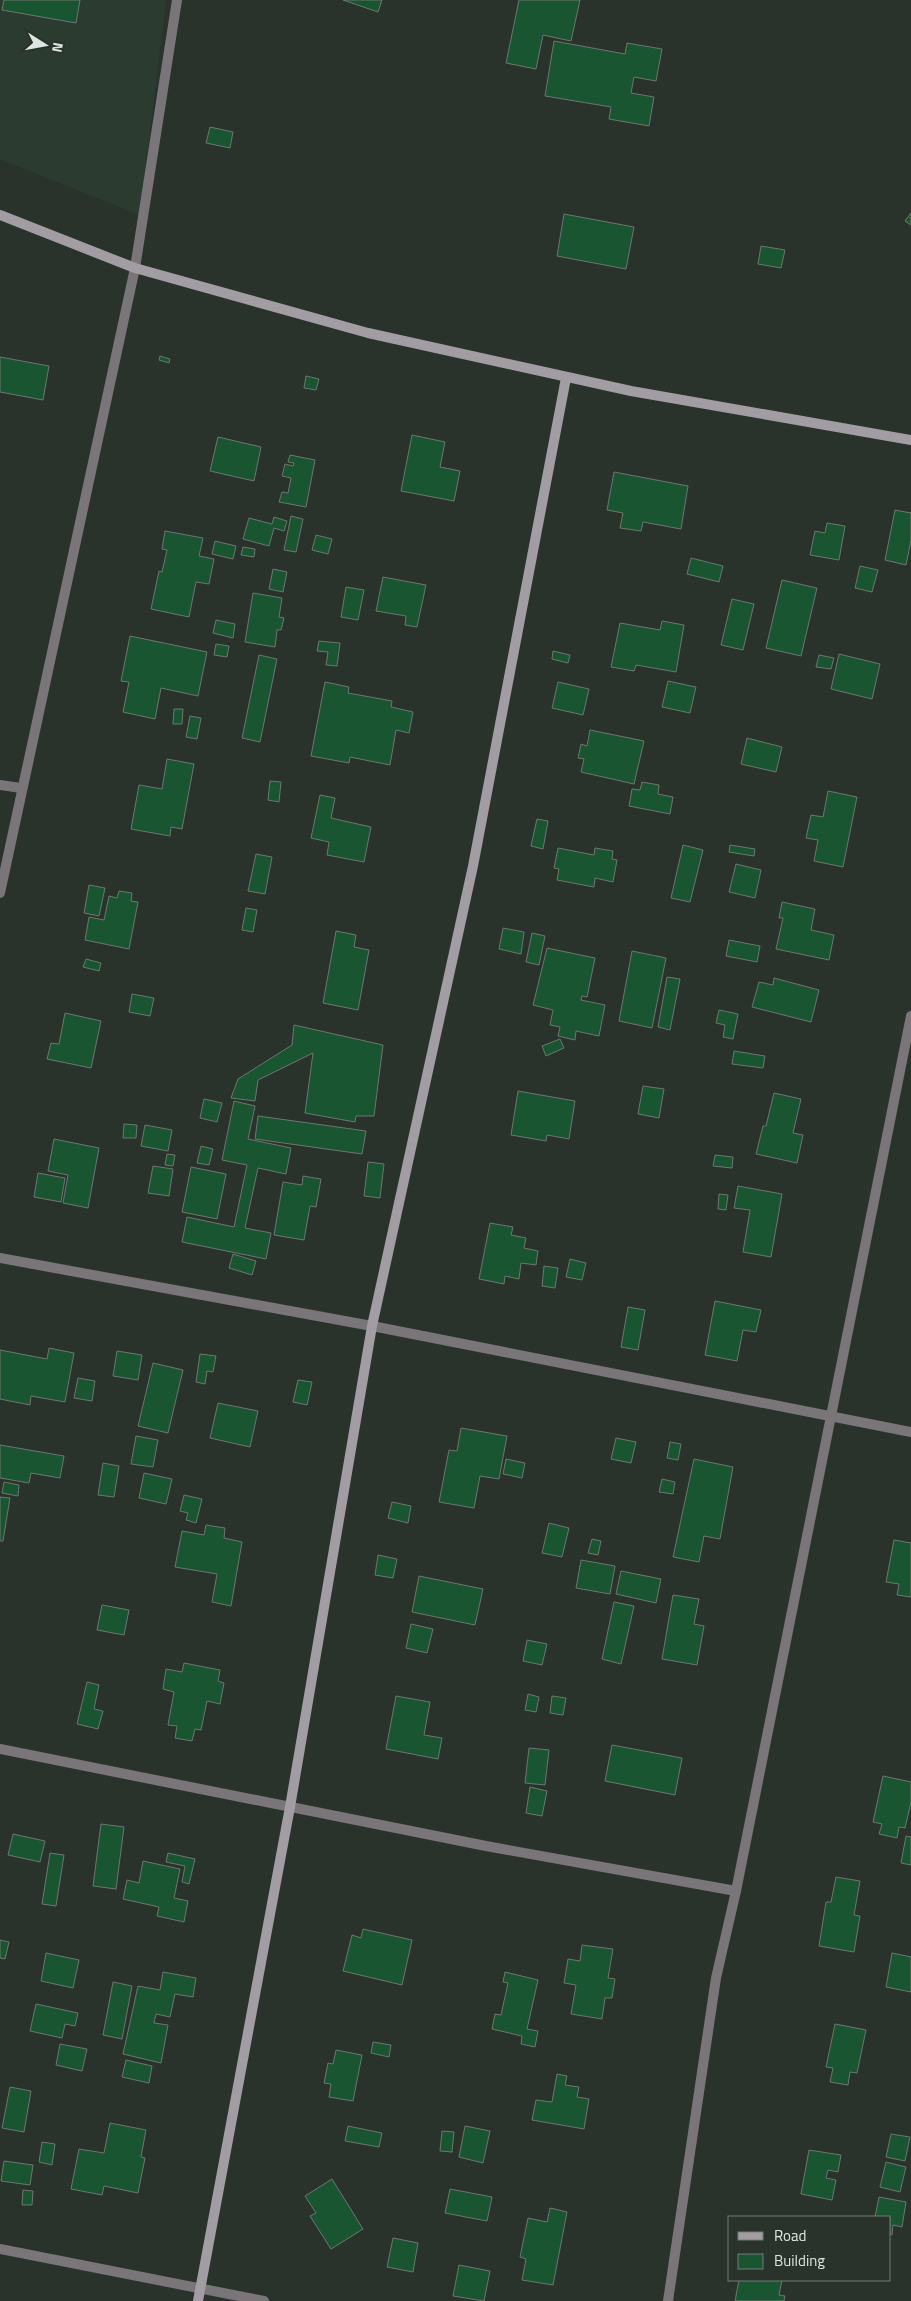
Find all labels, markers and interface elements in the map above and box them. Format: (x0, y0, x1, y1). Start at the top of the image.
north arrow (20, 20, 70, 70)
text: N (47, 41, 69, 54)
legend (728, 2216, 891, 2281)
text: Road (774, 2224, 806, 2247)
text: Building (774, 2249, 825, 2272)

